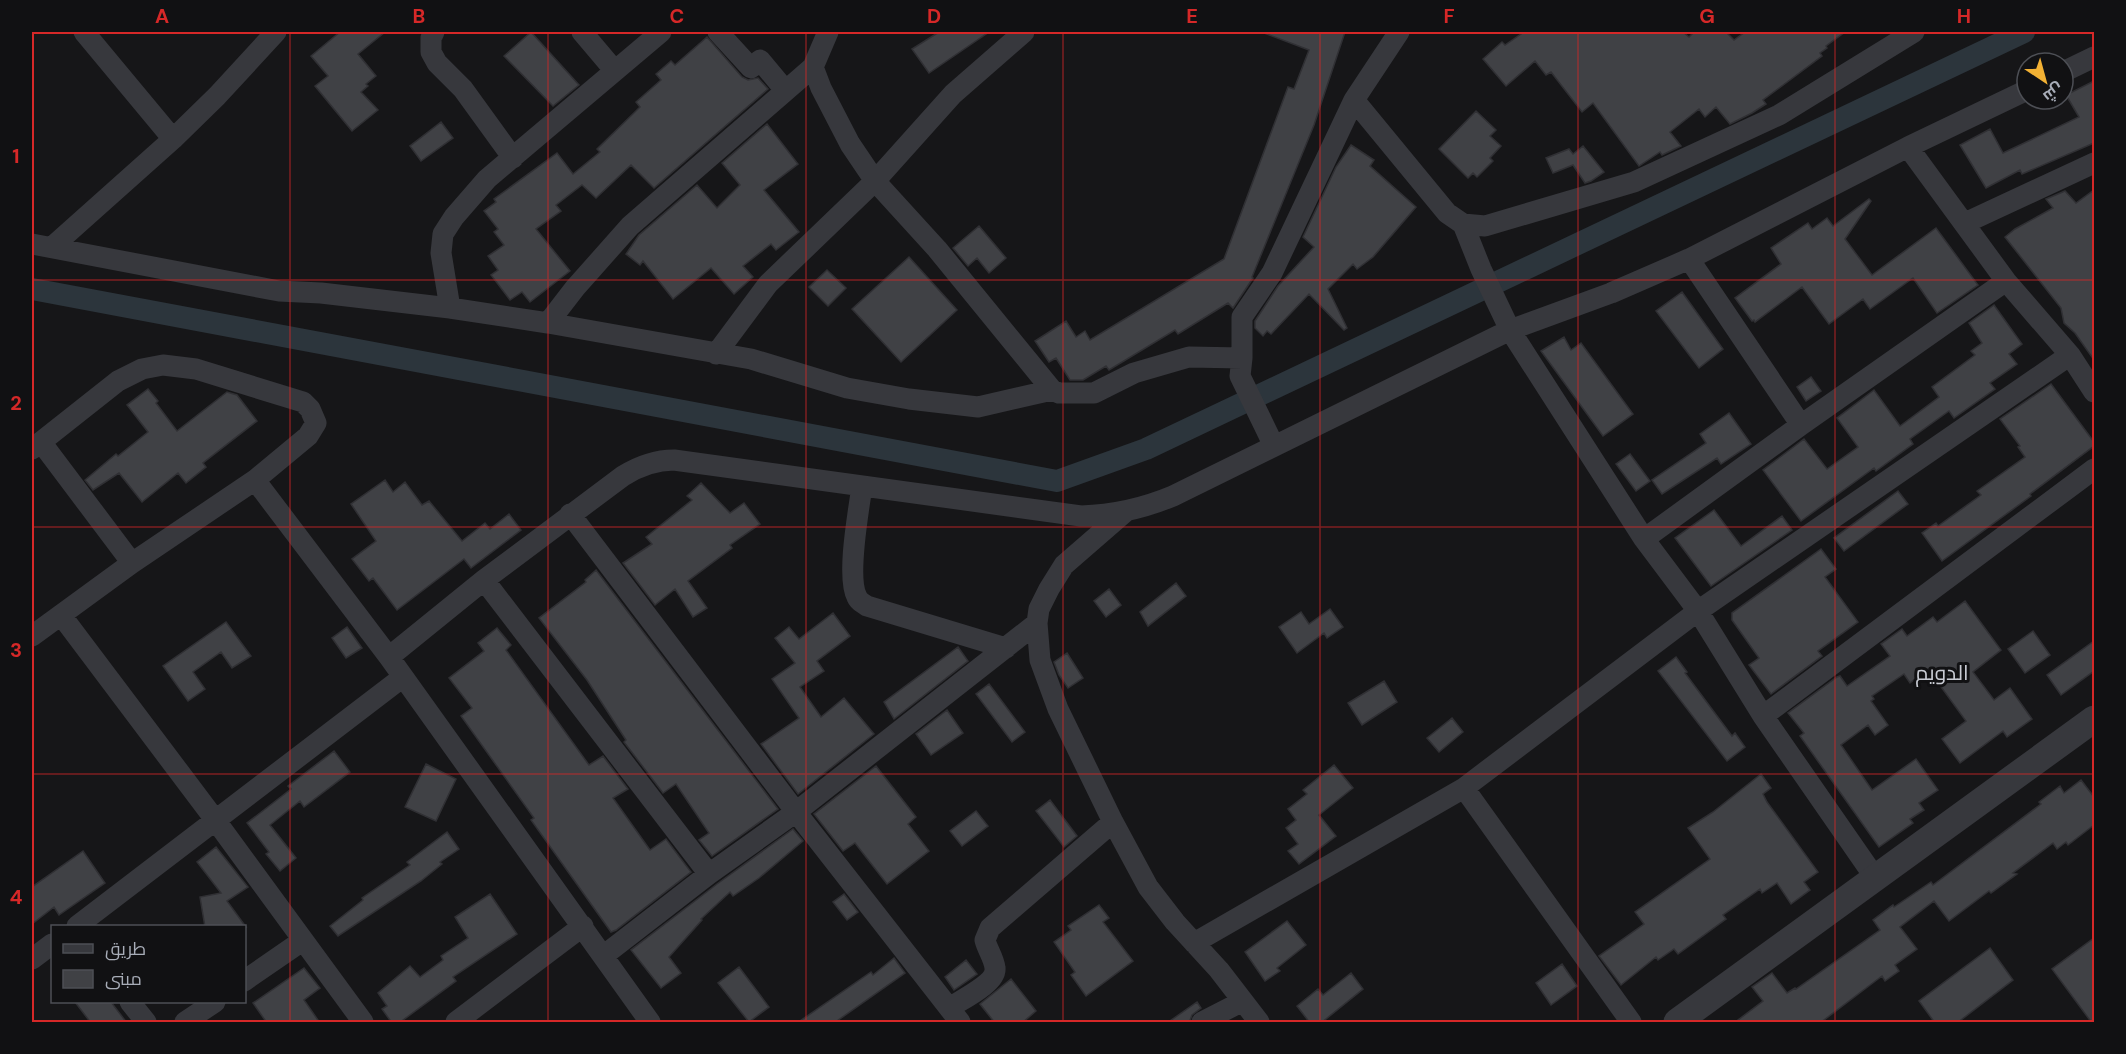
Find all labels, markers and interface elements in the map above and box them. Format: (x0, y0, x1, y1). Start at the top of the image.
text: A (155, 3, 169, 29)
text: B (413, 3, 425, 29)
text: C (670, 3, 684, 29)
text: D (927, 3, 941, 29)
text: E (1186, 3, 1198, 29)
text: F (1443, 3, 1455, 29)
text: G (1699, 3, 1715, 29)
text: H (1957, 3, 1971, 29)
north arrow (2015, 51, 2075, 111)
text: ش (2039, 78, 2068, 107)
text: 1 (12, 143, 20, 169)
text: 2 (10, 390, 22, 416)
text: 3 (10, 637, 22, 663)
district label: الدويم (1915, 659, 1969, 687)
text: 4 (10, 884, 23, 910)
legend (51, 925, 246, 1003)
text: طريق (105, 937, 146, 961)
text: مبنى (105, 967, 142, 991)

